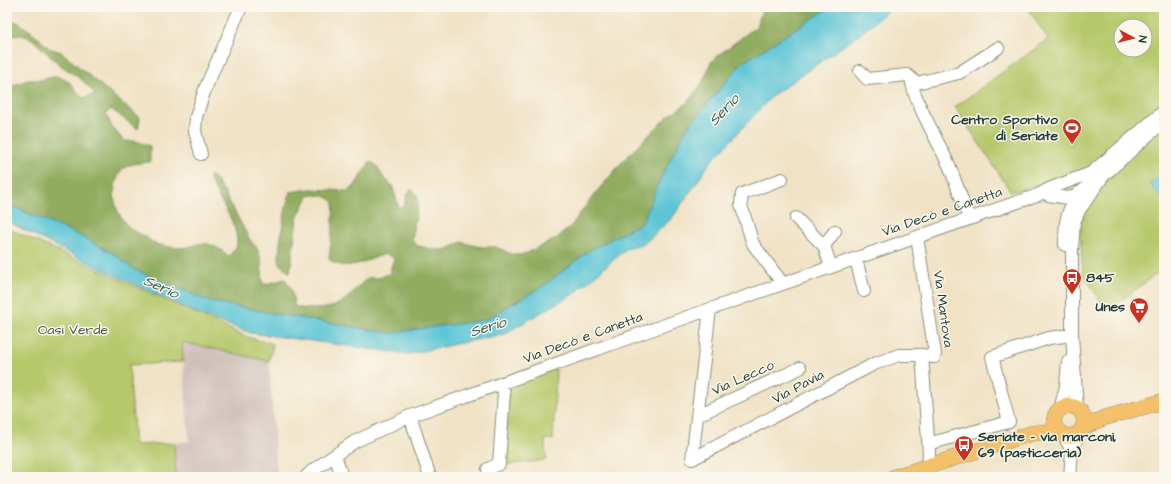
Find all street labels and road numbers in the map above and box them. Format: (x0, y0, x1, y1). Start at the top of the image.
street label: Via Decò e Canetta (879, 182, 1005, 242)
street label: Via Mantova (928, 269, 958, 349)
street label: Via Decò e Canetta (520, 307, 646, 369)
street label: Via Lecco (709, 355, 778, 401)
street label: Via Pavia (768, 365, 828, 409)

